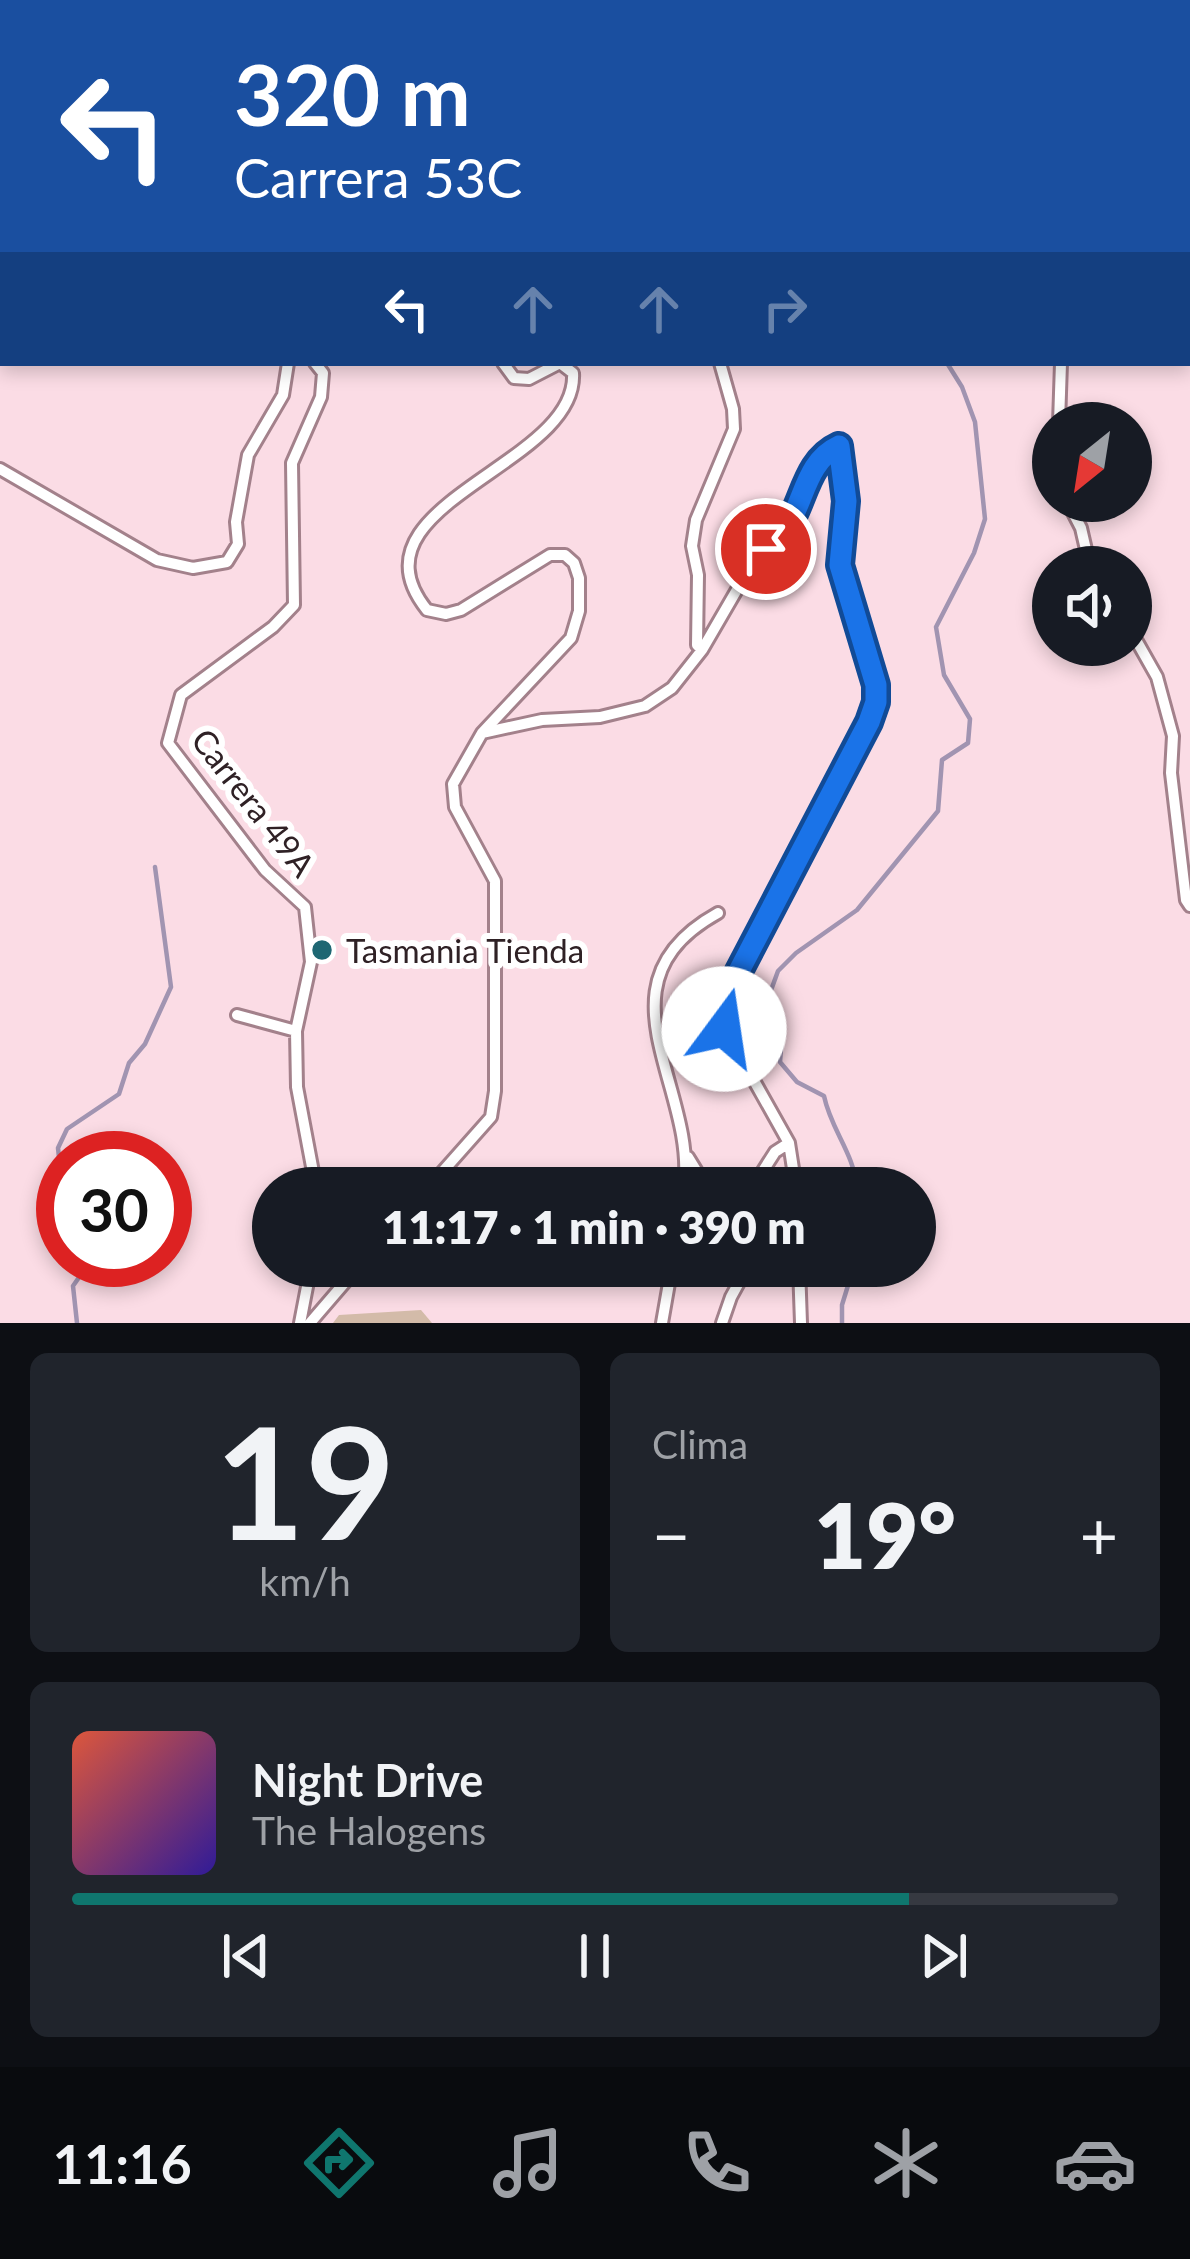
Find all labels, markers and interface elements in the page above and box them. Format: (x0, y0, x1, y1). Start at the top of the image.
text: 320 m (234, 43, 471, 144)
icon: left (36, 48, 192, 204)
text: Carrera 53C (234, 145, 522, 210)
icon: left (374, 276, 440, 342)
icon: ahead (500, 276, 566, 342)
icon: ahead (626, 276, 692, 342)
icon: right (752, 276, 818, 342)
north arrow (1032, 402, 1152, 522)
map controls (1032, 402, 1152, 666)
pin (715, 498, 817, 600)
icon: arrive (733, 516, 799, 582)
button: sound (1032, 546, 1152, 666)
street label: Carrera 49A (184, 720, 324, 884)
place label: Tasmania Tienda (346, 930, 584, 970)
marker: Tasmania Tienda (309, 937, 335, 963)
position arrow (661, 966, 787, 1092)
speed limit sign: 30 (36, 1131, 192, 1287)
text: 11:17 · 1 min · 390 m (382, 1200, 806, 1254)
text: 19 (215, 1386, 395, 1573)
text: Clima (652, 1421, 748, 1467)
text: 19° (814, 1480, 956, 1588)
text: − (652, 1495, 690, 1574)
text: + (1080, 1495, 1118, 1574)
text: km/h (259, 1558, 351, 1604)
text: Night Drive (252, 1753, 483, 1807)
text: The Halogens (252, 1807, 486, 1853)
icon: previous (213, 1923, 279, 1989)
icon: pause (562, 1923, 628, 1989)
icon: next (911, 1923, 977, 1989)
icon: directions (297, 2121, 381, 2205)
icon: music (486, 2121, 570, 2205)
icon: phone (675, 2121, 759, 2205)
icon: climate (864, 2121, 948, 2205)
icon: car (1053, 2121, 1137, 2205)
text: 11:16 (53, 2131, 192, 2196)

